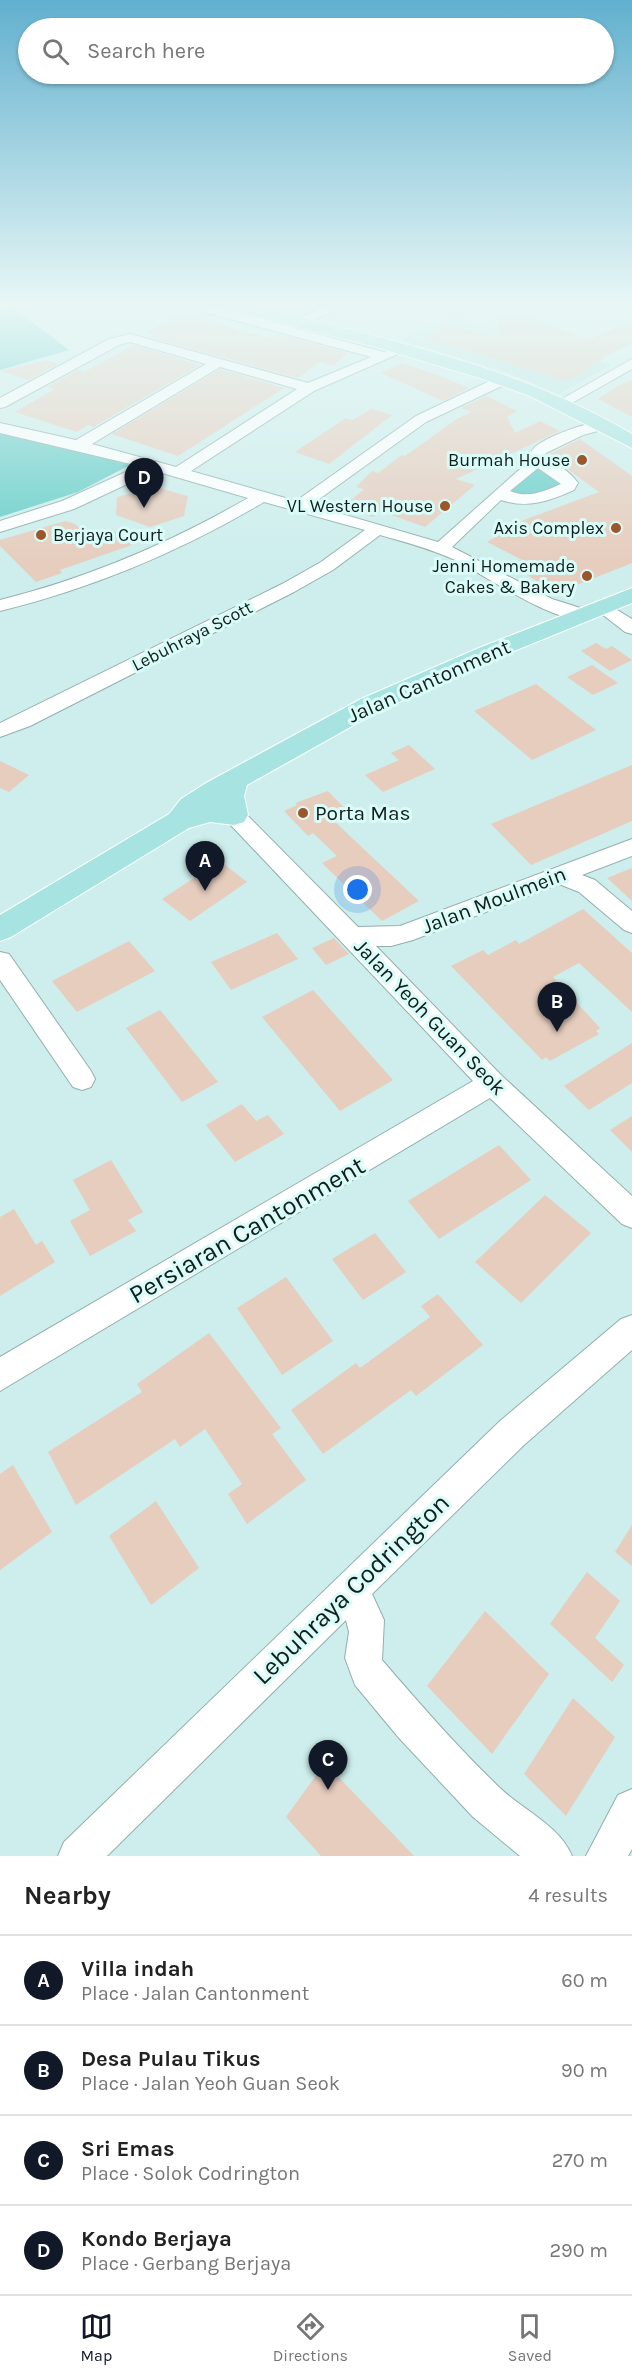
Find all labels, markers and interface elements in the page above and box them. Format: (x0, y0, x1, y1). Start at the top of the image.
search box (18, 18, 614, 84)
icon: search (39, 35, 72, 68)
text: Search here (87, 38, 205, 64)
place label: Burmah House (448, 449, 570, 471)
marker: Burmah House (575, 453, 589, 467)
pin: D (124, 458, 164, 508)
place label: VL Western House (287, 495, 433, 517)
marker: VL Western House (438, 499, 452, 513)
place label: Axis Complex (494, 517, 604, 539)
marker: Axis Complex (609, 521, 623, 535)
place label: Berjaya Court (53, 524, 163, 546)
marker: Berjaya Court (34, 528, 48, 542)
place label: Jenni Homemade Cakes & Bakery (433, 555, 576, 598)
marker: Jenni Homemade Cakes & Bakery (580, 569, 594, 583)
street label: Lebuhraya Scott (128, 596, 256, 676)
street label: Jalan Cantonment (344, 634, 514, 728)
place label: Porta Mas (315, 801, 411, 825)
marker: Porta Mas (296, 806, 310, 820)
pin: A (186, 842, 224, 891)
street label: Jalan Moulmein (419, 861, 569, 939)
your location (343, 875, 372, 904)
street label: Jalan Yeoh Guan Seok (349, 934, 511, 1100)
pin: B (538, 982, 576, 1032)
street label: Persiaran Cantonment (124, 1150, 371, 1310)
street label: Lebuhraya Codrington (246, 1487, 456, 1691)
pin: C (308, 1740, 348, 1790)
text: Nearby (24, 1880, 111, 1911)
text: 4 results (528, 1884, 608, 1907)
text: Villa indah (81, 1956, 194, 1982)
text: A (37, 1969, 50, 1992)
text: 60 m (561, 1969, 608, 1992)
text: Place · Jalan Cantonment (81, 1982, 309, 2005)
text: Desa Pulau Tikus (81, 2046, 261, 2072)
text: B (37, 2059, 50, 2082)
text: 90 m (561, 2059, 608, 2082)
text: Place · Jalan Yeoh Guan Seok (81, 2072, 340, 2095)
text: Sri Emas (81, 2136, 175, 2162)
text: C (37, 2149, 50, 2172)
text: 270 m (552, 2149, 608, 2172)
text: Place · Solok Codrington (81, 2162, 300, 2185)
text: Kondo Berjaya (81, 2226, 232, 2252)
text: D (37, 2239, 50, 2262)
text: 290 m (549, 2239, 608, 2262)
text: Place · Gerbang Berjaya (81, 2252, 291, 2275)
tab: Map (80, 2310, 113, 2365)
tab: Directions (273, 2310, 348, 2365)
tab: Saved (508, 2310, 552, 2365)

